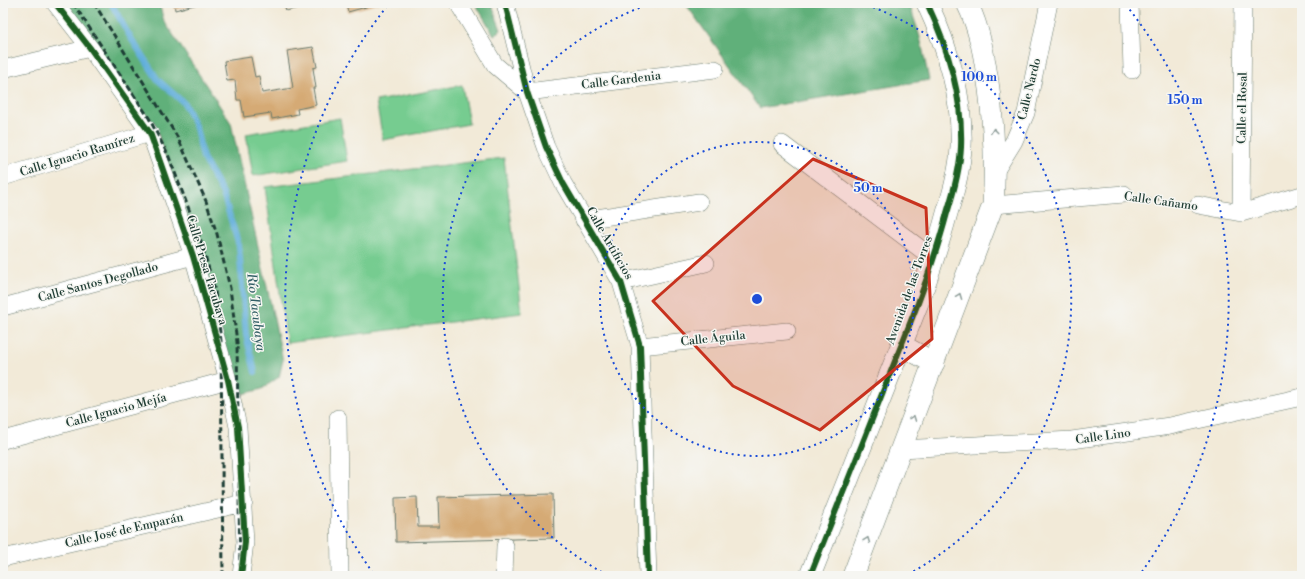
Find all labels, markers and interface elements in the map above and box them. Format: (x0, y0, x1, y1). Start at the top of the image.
street label: Calle Nardo (1015, 56, 1044, 122)
street label: Calle Gardenia (580, 68, 663, 93)
text: 100 m (961, 70, 997, 85)
street label: Calle el Rosal (1234, 72, 1251, 144)
text: 150 m (1168, 93, 1202, 108)
one-way arrow (990, 128, 999, 134)
street label: Calle Ignacio Ramírez (18, 131, 137, 180)
text: 50 m (853, 181, 883, 196)
street label: Calle Cañamo (1123, 189, 1199, 214)
street label: Calle Artificios (583, 204, 636, 282)
street label: Calle Presa Tacubaya (183, 213, 231, 328)
street label: Avenida de las Torres (882, 234, 936, 348)
street label: Calle Santos Degollado (36, 259, 160, 306)
water label: Río Tacubaya (243, 271, 269, 353)
centre of rings (750, 292, 764, 306)
one-way arrow (954, 293, 963, 300)
street label: Calle Águila (680, 326, 747, 349)
street label: Calle Ignacio Mejía (64, 390, 169, 431)
one-way arrow (908, 415, 916, 422)
street label: Calle Lino (1074, 425, 1132, 448)
street label: Calle José de Emparán (63, 510, 185, 551)
one-way arrow (862, 536, 870, 543)

